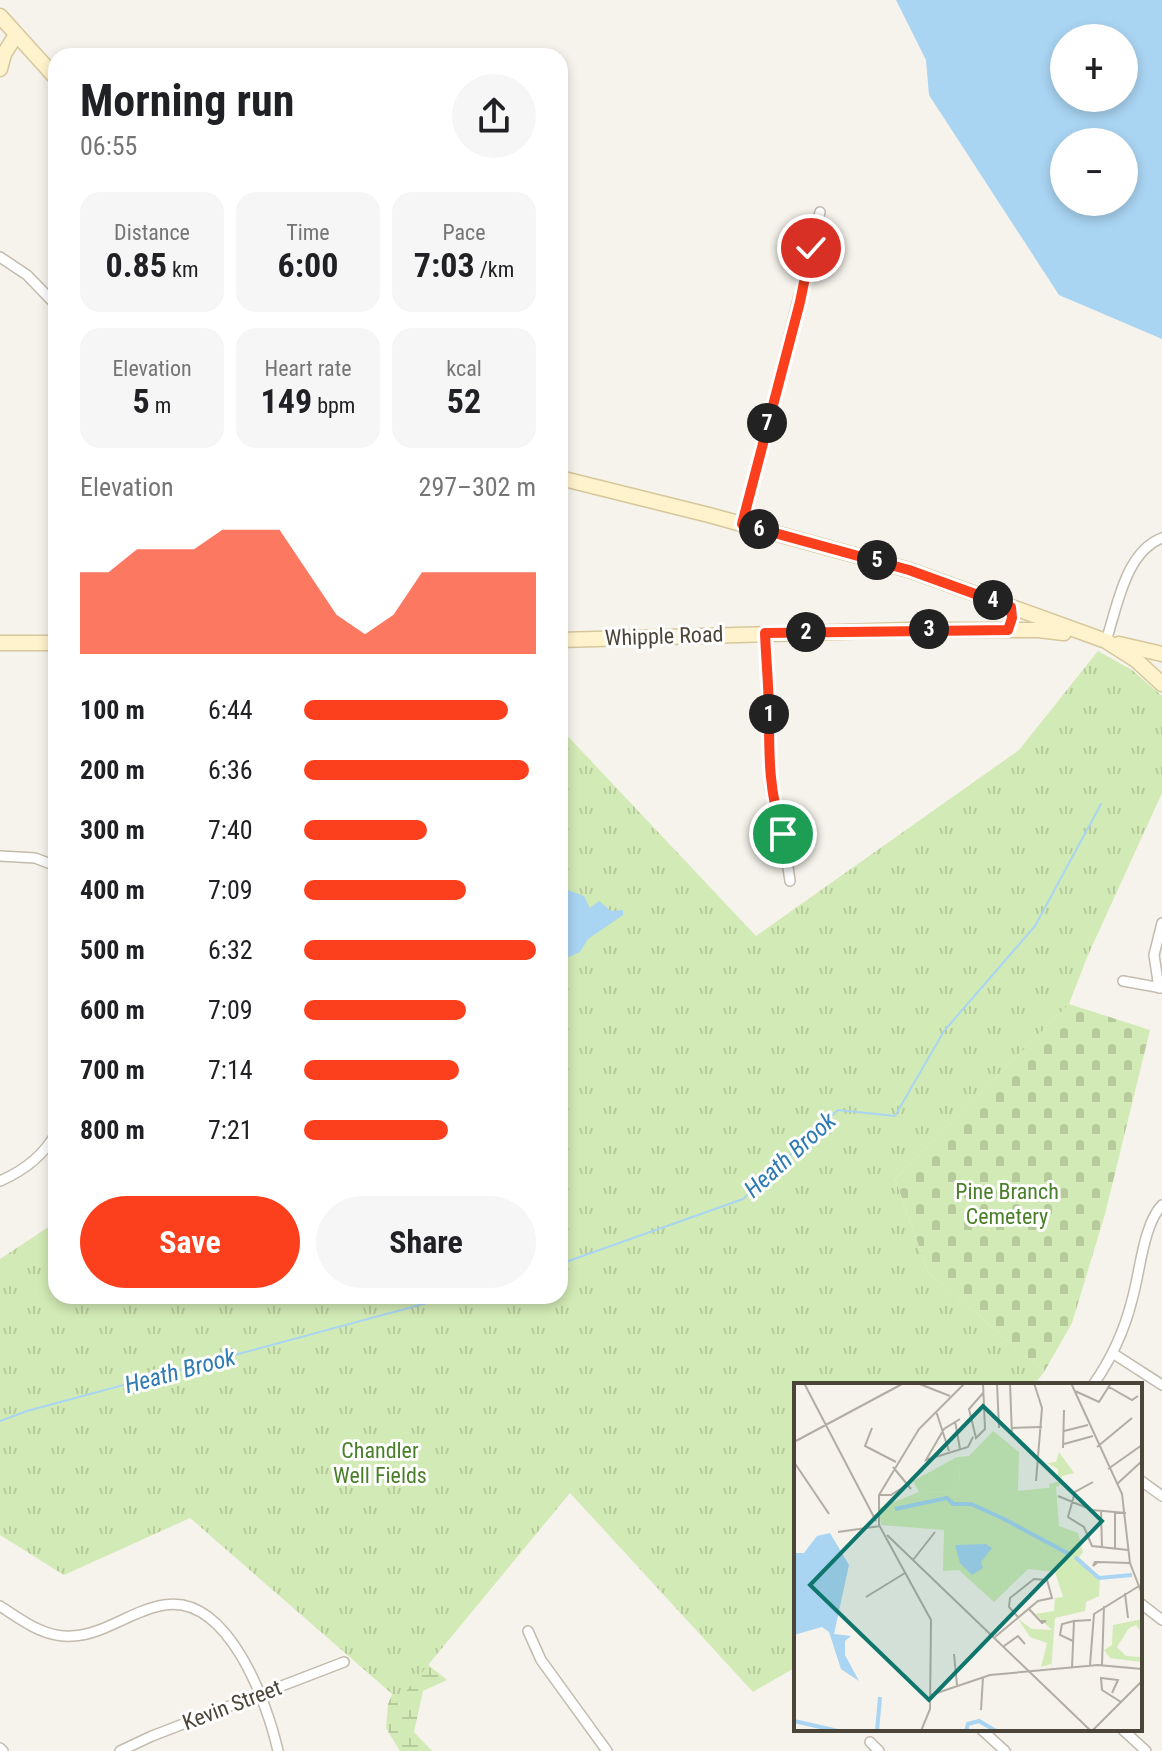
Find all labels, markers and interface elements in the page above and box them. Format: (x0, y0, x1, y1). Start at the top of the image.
map controls (1050, 24, 1138, 216)
button: + (1050, 24, 1138, 112)
button: share (452, 74, 536, 158)
text: Morning run (80, 75, 294, 127)
button: − (1050, 128, 1138, 216)
text: 06:55 (80, 131, 137, 161)
pin (777, 214, 845, 282)
text: Distance (114, 220, 190, 245)
text: Time (286, 220, 330, 245)
text: Pace (442, 220, 486, 245)
icon: check (789, 226, 833, 270)
text: 0.85 (106, 245, 167, 285)
text: 6:00 (278, 245, 338, 285)
text: 7:03 (414, 245, 475, 285)
text: km (167, 257, 198, 282)
text: /km (475, 257, 514, 282)
text: Elevation (112, 356, 192, 381)
text: Heart rate (265, 356, 351, 381)
text: kcal (446, 356, 482, 381)
text: 5 (133, 381, 150, 421)
text: 149 (261, 381, 312, 421)
text: 52 (447, 381, 481, 421)
text: m (150, 393, 171, 418)
text: bpm (312, 393, 355, 418)
pin: 7 (747, 403, 787, 443)
text: 7 (761, 410, 773, 435)
text: Elevation (80, 472, 174, 502)
text: 297–302 m (419, 472, 536, 502)
pin: 6 (739, 509, 779, 549)
text: 6 (753, 516, 765, 541)
pin: 5 (857, 540, 897, 580)
text: 5 (871, 547, 883, 572)
pin: 4 (973, 580, 1013, 620)
text: 4 (987, 587, 999, 612)
pin: 3 (909, 609, 949, 649)
pin: 2 (786, 612, 826, 652)
text: 3 (923, 616, 935, 641)
text: 2 (800, 619, 812, 644)
street label: Whipple Road (604, 621, 724, 651)
pin: 1 (749, 694, 789, 734)
text: 100 m (80, 695, 145, 725)
text: 6:44 (208, 695, 253, 725)
text: 1 (763, 701, 775, 726)
text: 200 m (80, 755, 145, 785)
text: 6:36 (208, 755, 253, 785)
pin (749, 800, 817, 868)
icon: arrive (761, 812, 805, 856)
text: 300 m (80, 815, 145, 845)
text: 7:40 (208, 815, 253, 845)
text: 400 m (80, 875, 145, 905)
text: 7:09 (208, 875, 253, 905)
text: 500 m (80, 935, 145, 965)
text: 6:32 (208, 935, 253, 965)
text: 600 m (80, 995, 145, 1025)
text: 7:09 (208, 995, 253, 1025)
text: 700 m (80, 1055, 145, 1085)
text: 7:14 (208, 1055, 253, 1085)
water label: Heath Brook (738, 1106, 842, 1203)
text: 800 m (80, 1115, 145, 1145)
text: 7:21 (208, 1115, 253, 1145)
park label: Pine Branch Cemetery (955, 1179, 1059, 1229)
button: Save (80, 1196, 300, 1288)
button: Share (316, 1196, 536, 1288)
water label: Heath Brook (122, 1343, 239, 1399)
inset map (794, 1383, 1142, 1731)
park label: Chandler Well Fields (333, 1438, 427, 1488)
street label: Kevin Street (179, 1675, 285, 1735)

